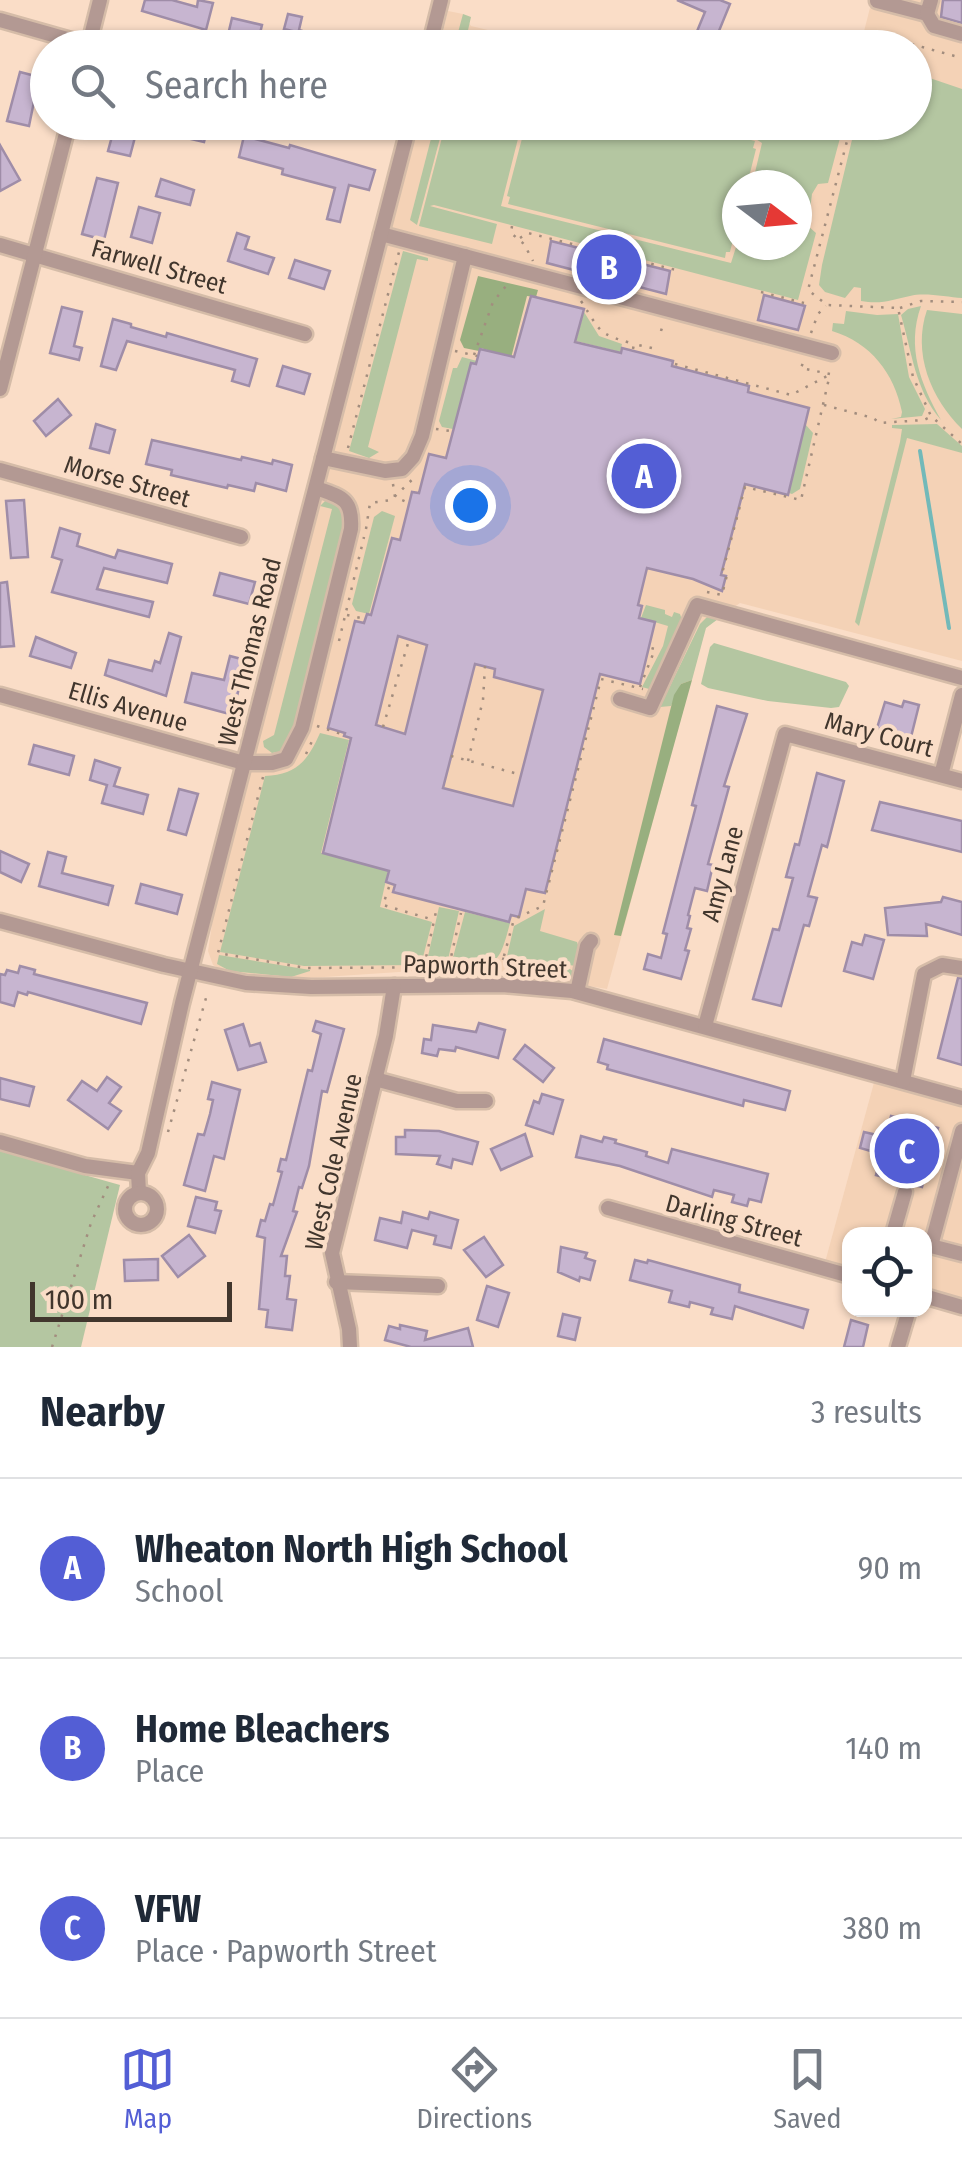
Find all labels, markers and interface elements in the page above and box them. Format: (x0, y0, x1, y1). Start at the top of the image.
search box (30, 30, 932, 140)
icon: search (65, 58, 120, 113)
text: Search here (145, 62, 328, 108)
north arrow (722, 170, 812, 260)
pin: B (576, 230, 642, 304)
street label: Farwell Street (88, 233, 231, 301)
pin: A (612, 438, 676, 514)
street label: Morse Street (61, 450, 194, 515)
your location (445, 480, 496, 531)
street label: West Thomas Road (212, 555, 288, 749)
street label: Ellis Avenue (65, 676, 191, 738)
street label: Mary Court (821, 706, 937, 764)
street label: Amy Lane (696, 823, 750, 925)
street label: Papworth Street (402, 949, 568, 985)
street label: West Cole Avenue (299, 1071, 369, 1253)
pin: C (874, 1114, 940, 1188)
street label: Darling Street (662, 1188, 806, 1254)
map controls (842, 1227, 932, 1317)
button: locate (842, 1227, 932, 1317)
scale bar (30, 1277, 232, 1322)
text: 100 m (45, 1283, 113, 1316)
text: Nearby (40, 1387, 165, 1437)
text: 3 results (811, 1393, 922, 1431)
text: Wheaton North High School (135, 1526, 568, 1572)
text: A (64, 1549, 81, 1587)
text: 90 m (858, 1549, 922, 1587)
text: School (135, 1572, 224, 1610)
text: Home Bleachers (135, 1706, 390, 1752)
text: B (64, 1729, 81, 1767)
text: 140 m (845, 1729, 922, 1767)
text: Place (135, 1752, 204, 1790)
text: VFW (135, 1886, 201, 1932)
text: C (64, 1909, 81, 1947)
text: 380 m (843, 1909, 922, 1947)
text: Place · Papworth Street (135, 1932, 436, 1970)
tab: Map (120, 2042, 175, 2135)
tab: Directions (416, 2042, 532, 2135)
tab: Saved (773, 2042, 842, 2135)

